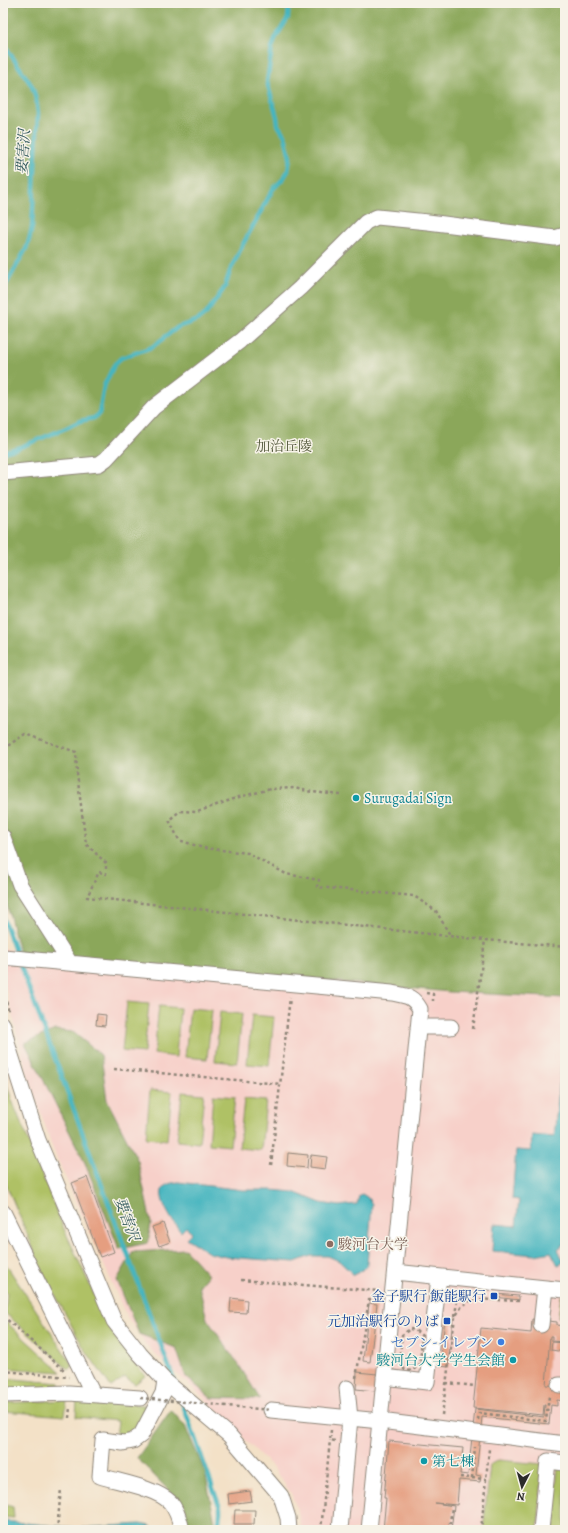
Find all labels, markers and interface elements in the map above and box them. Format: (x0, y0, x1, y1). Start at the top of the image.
water label: 要害沢 (11, 127, 35, 175)
park label: 加治丘陵 (256, 437, 312, 456)
place label: Surugadai Sign (364, 789, 452, 808)
marker: Surugadai Sign (351, 793, 361, 803)
water label: 要害沢 (110, 1194, 145, 1245)
place label: 駿河台大学 (338, 1235, 408, 1254)
marker: 駿河台大学 (325, 1239, 335, 1249)
place label: 金子駅行 飯能駅行 (371, 1287, 486, 1306)
marker: 金子駅行 飯能駅行 (489, 1291, 499, 1301)
place label: 元加治駅行のりば (327, 1312, 439, 1331)
marker: 元加治駅行のりば (442, 1316, 452, 1326)
place label: セブン-イレブン (391, 1333, 493, 1352)
marker: セブン-イレブン (496, 1337, 506, 1347)
place label: 駿河台大学 学生会館 (376, 1351, 505, 1370)
marker: 駿河台大学 学生会館 (508, 1355, 518, 1365)
place label: 第七棟 (432, 1452, 474, 1471)
marker: 第七棟 (419, 1456, 429, 1466)
north arrow (502, 1467, 542, 1507)
text: N (516, 1489, 526, 1504)

